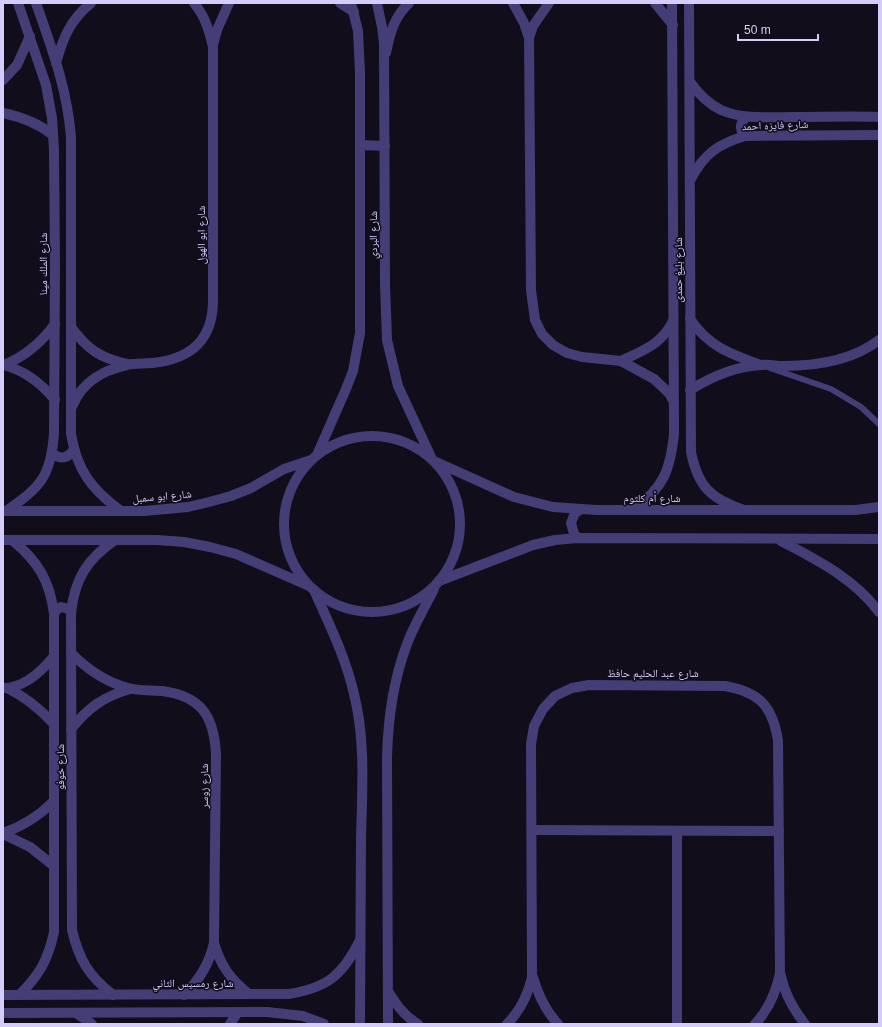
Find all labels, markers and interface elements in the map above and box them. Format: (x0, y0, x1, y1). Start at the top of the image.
scale bar (738, 16, 818, 42)
text: 50 m (744, 23, 771, 37)
street label: شارع فايزه احمد (742, 118, 808, 133)
street label: شارع ابو الهول (195, 206, 208, 264)
street label: شارع البردي (367, 211, 382, 259)
street label: شارع الملك مينا (37, 233, 50, 295)
street label: شارع بليغ حمدى (672, 237, 685, 303)
street label: شارع ابو سمبل (132, 487, 192, 506)
street label: شارع أم كلثوم (624, 491, 680, 505)
street label: شارع عبد الحليم حافظ (607, 667, 699, 681)
street label: شارع خوفو (54, 744, 67, 790)
street label: شارع زوسر (198, 763, 211, 810)
street label: شارع رمسيس الثاني (153, 977, 234, 992)

